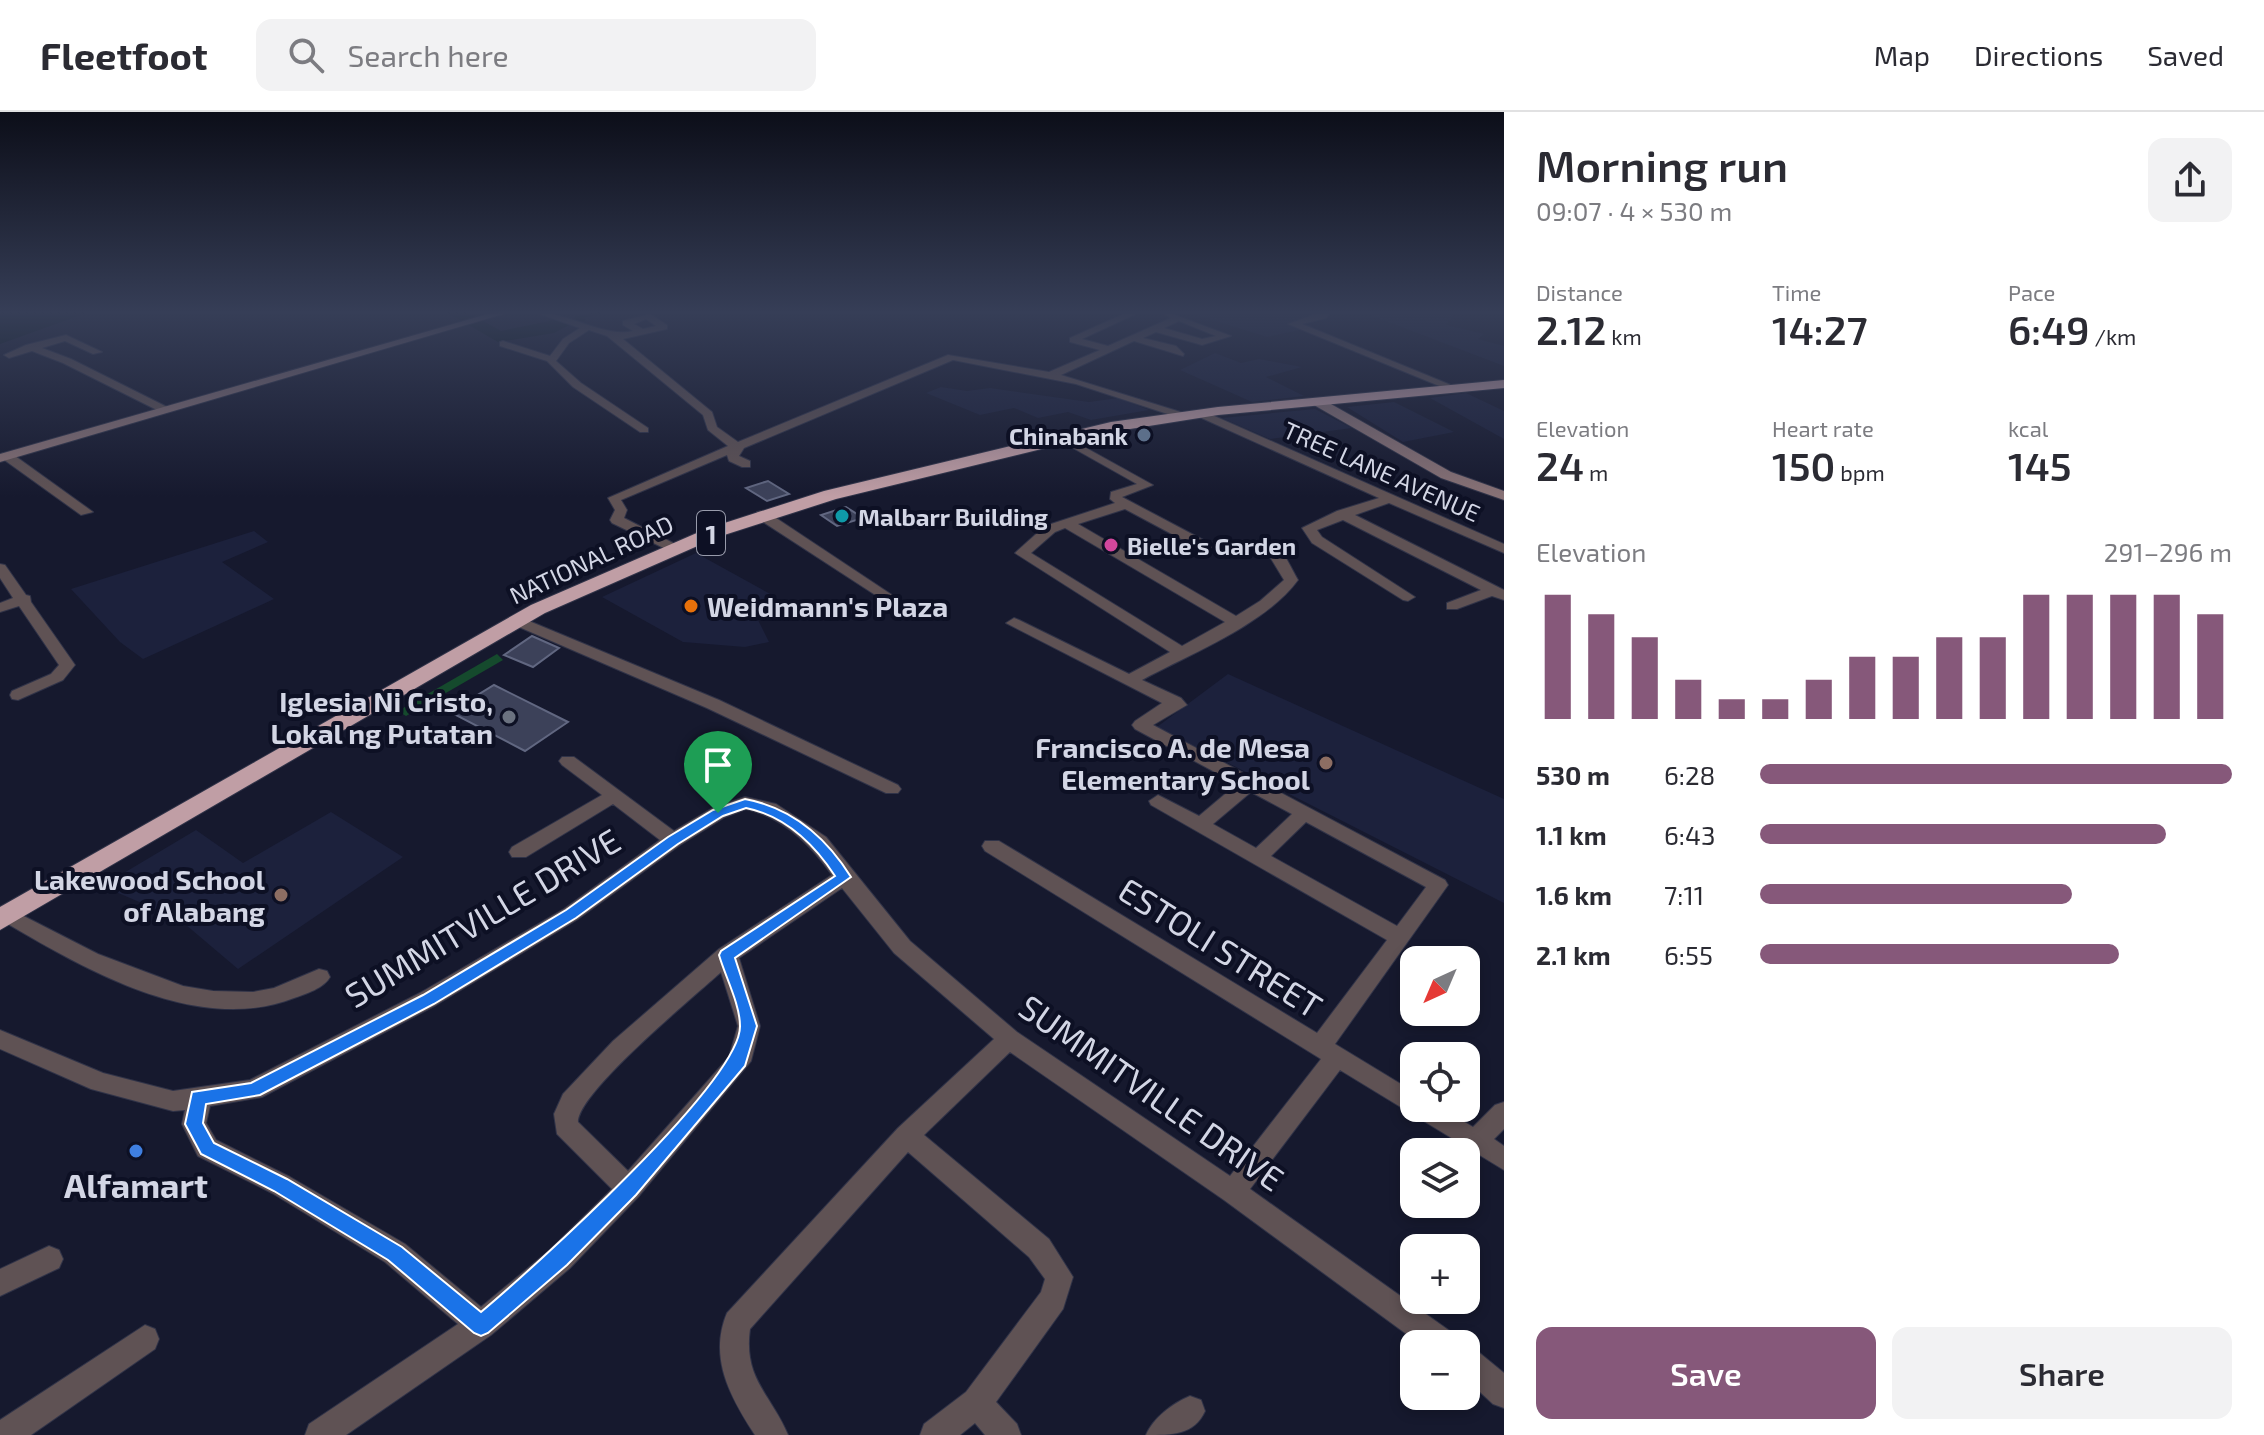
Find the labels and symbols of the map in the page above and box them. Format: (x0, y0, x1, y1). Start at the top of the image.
street label: TREE LANE AVENUE (1279, 415, 1485, 527)
place label: Chinabank (1009, 421, 1129, 450)
marker: Chinabank (1135, 426, 1153, 444)
place label: Malbarr Building (858, 502, 1048, 531)
marker: Malbarr Building (833, 507, 851, 525)
street label: NATIONAL ROAD (505, 508, 677, 610)
road number: 1 (697, 511, 725, 555)
place label: Bielle's Garden (1127, 531, 1296, 560)
marker: Bielle's Garden (1102, 536, 1120, 554)
place label: Weidmann's Plaza (707, 589, 948, 623)
marker: Weidmann's Plaza (682, 597, 700, 615)
place label: Iglesia Ni Cristo, Lokal ng Putatan (271, 684, 493, 750)
marker: Iglesia Ni Cristo, Lokal ng Putatan (500, 708, 518, 726)
place label: Francisco A. de Mesa Elementary School (1035, 730, 1311, 796)
pin (684, 731, 752, 813)
marker: Francisco A. de Mesa Elementary School (1317, 754, 1335, 772)
street label: SUMMITVILLE DRIVE (337, 819, 627, 1015)
place label: Lakewood School of Alabang (34, 862, 266, 928)
street label: ESTOLI STREET (1112, 868, 1330, 1026)
marker: Lakewood School of Alabang (272, 886, 290, 904)
north arrow (1400, 946, 1480, 1026)
street label: SUMMITVILLE DRIVE (1012, 985, 1292, 1199)
marker: Alfamart (127, 1142, 145, 1160)
place label: Alfamart (64, 1164, 208, 1205)

